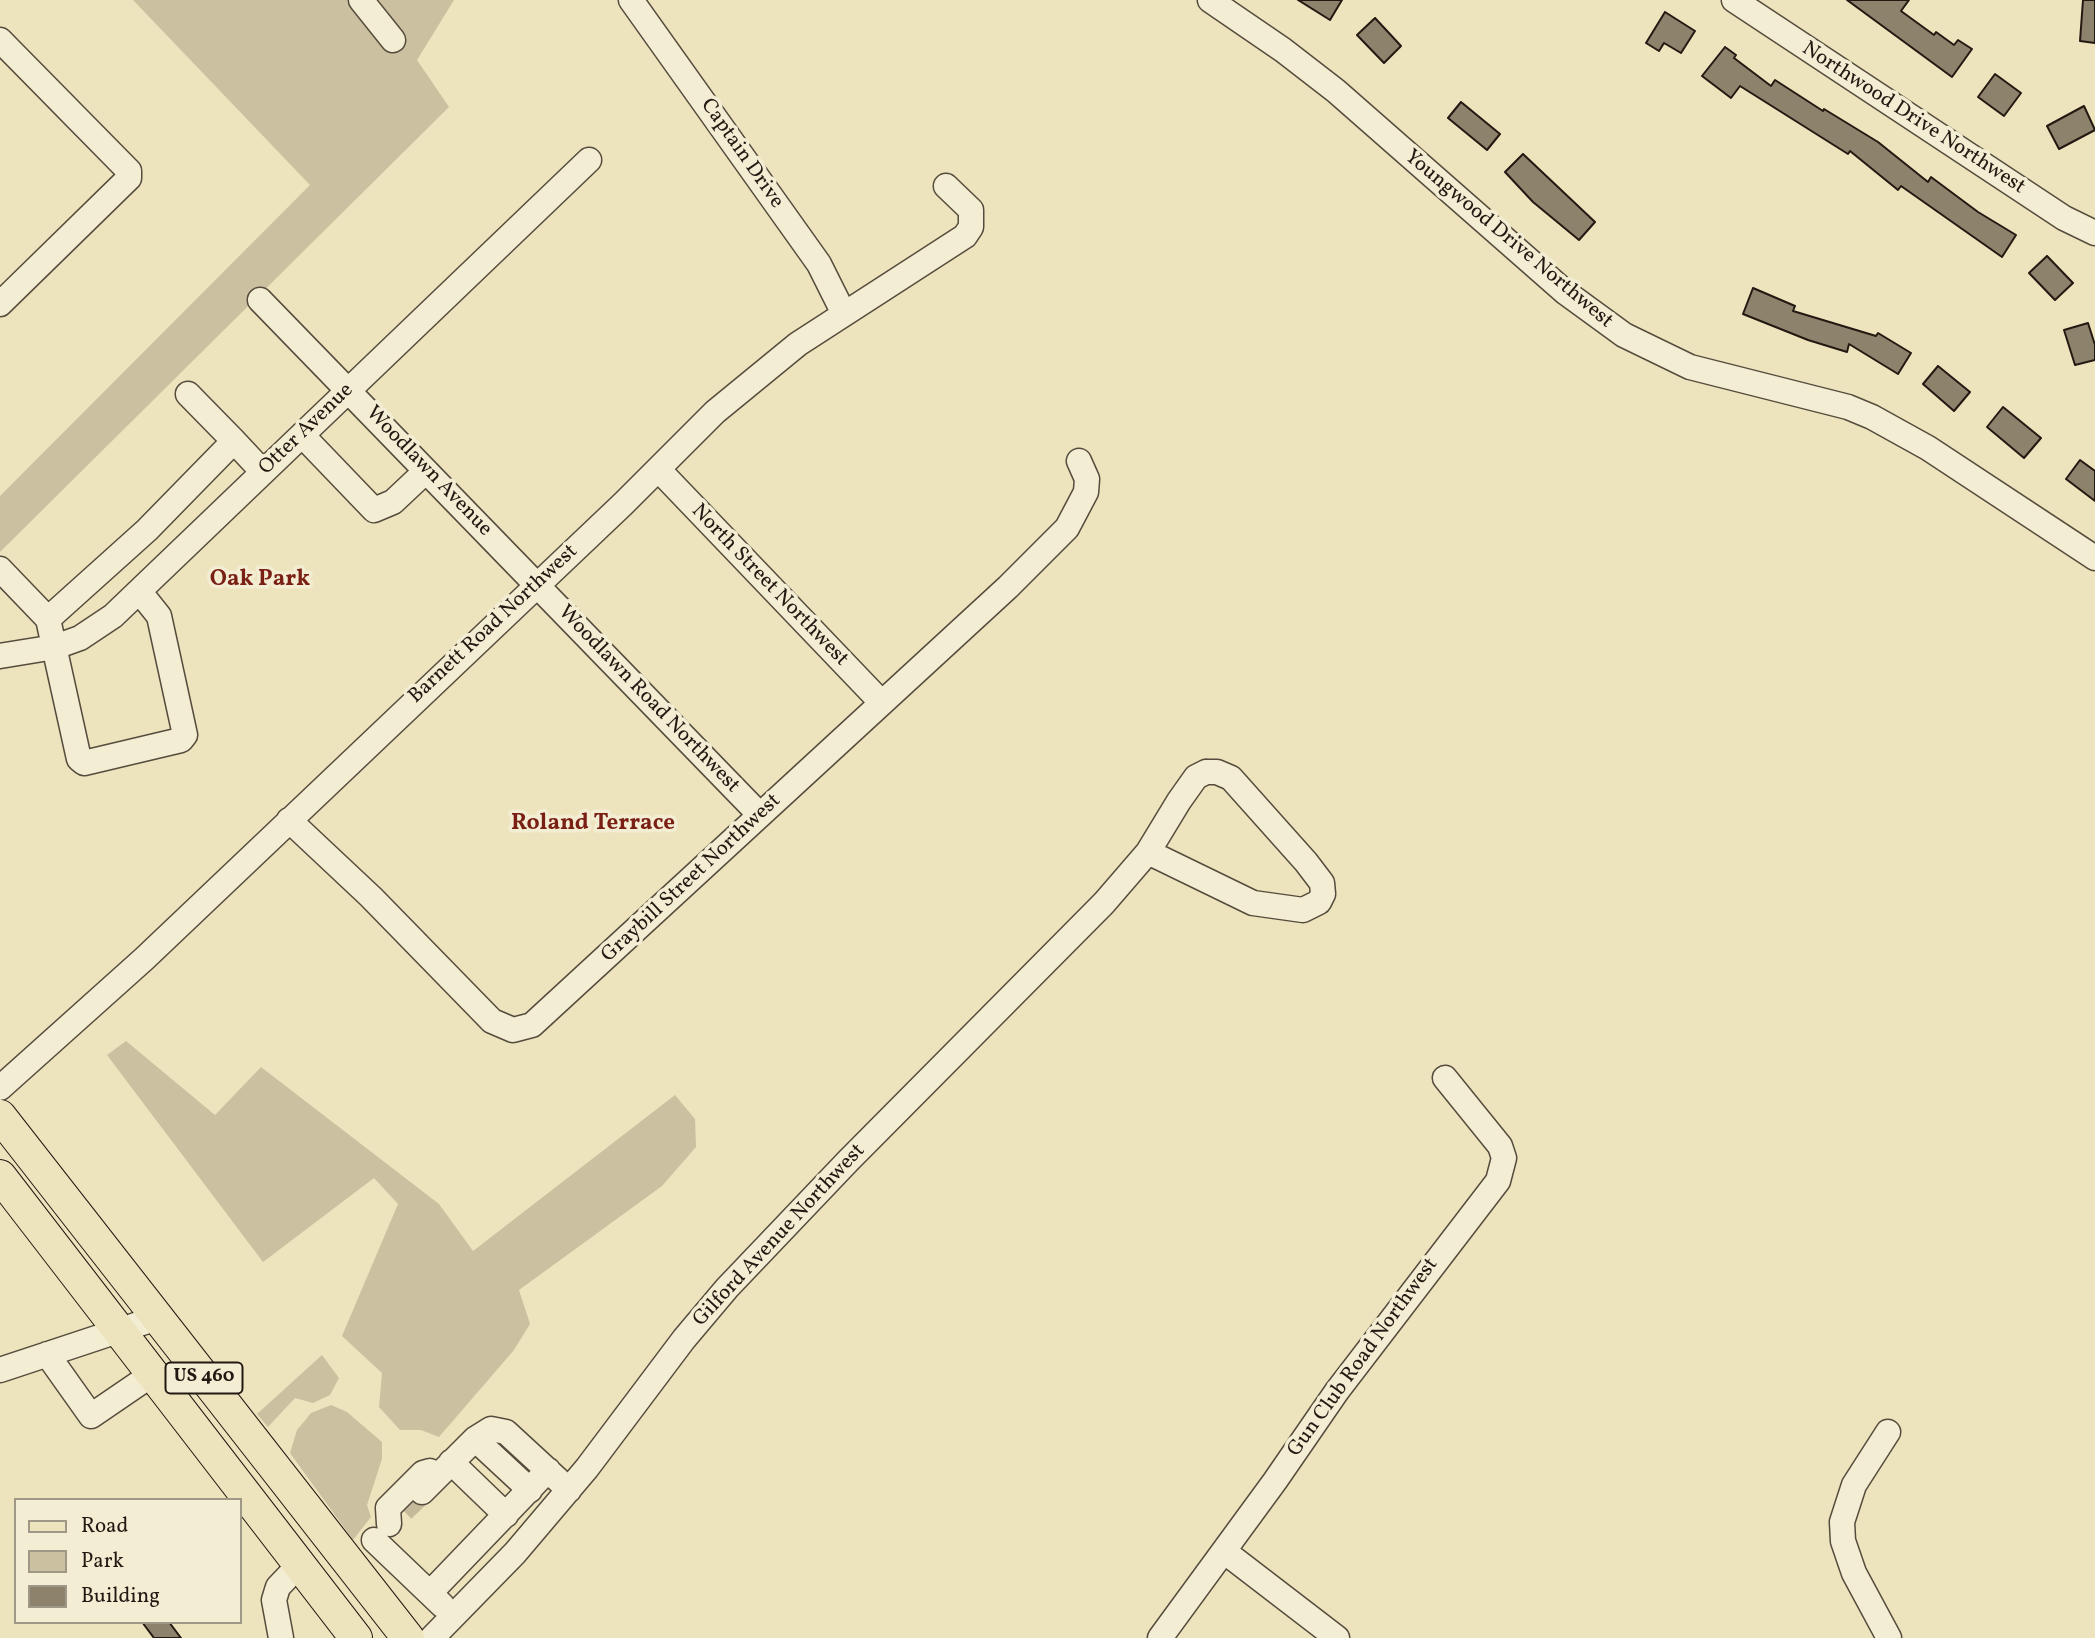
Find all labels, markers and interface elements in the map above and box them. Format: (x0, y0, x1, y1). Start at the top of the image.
street label: Northwood Drive Northwest (1796, 37, 2030, 201)
street label: Captain Drive (694, 94, 788, 214)
street label: Youngwood Drive Northwest (1399, 145, 1617, 335)
street label: Otter Avenue (255, 379, 359, 481)
street label: Woodlawn Avenue (359, 402, 497, 542)
street label: North Street Northwest (685, 500, 853, 672)
street label: Barnett Road Northwest (404, 540, 584, 710)
district label: Oak Park (210, 567, 310, 595)
street label: Woodlawn Road Northwest (552, 601, 744, 799)
street label: Graybill Street Northwest (597, 789, 787, 969)
district label: Roland Terrace (511, 811, 675, 839)
street label: Gilford Avenue Northwest (689, 1139, 871, 1333)
street label: Gun Club Road Northwest (1283, 1253, 1445, 1463)
road number: US 460 (166, 1362, 242, 1394)
legend (14, 1498, 242, 1624)
text: Road (81, 1512, 128, 1541)
text: Park (81, 1547, 124, 1576)
text: Building (81, 1582, 160, 1611)

